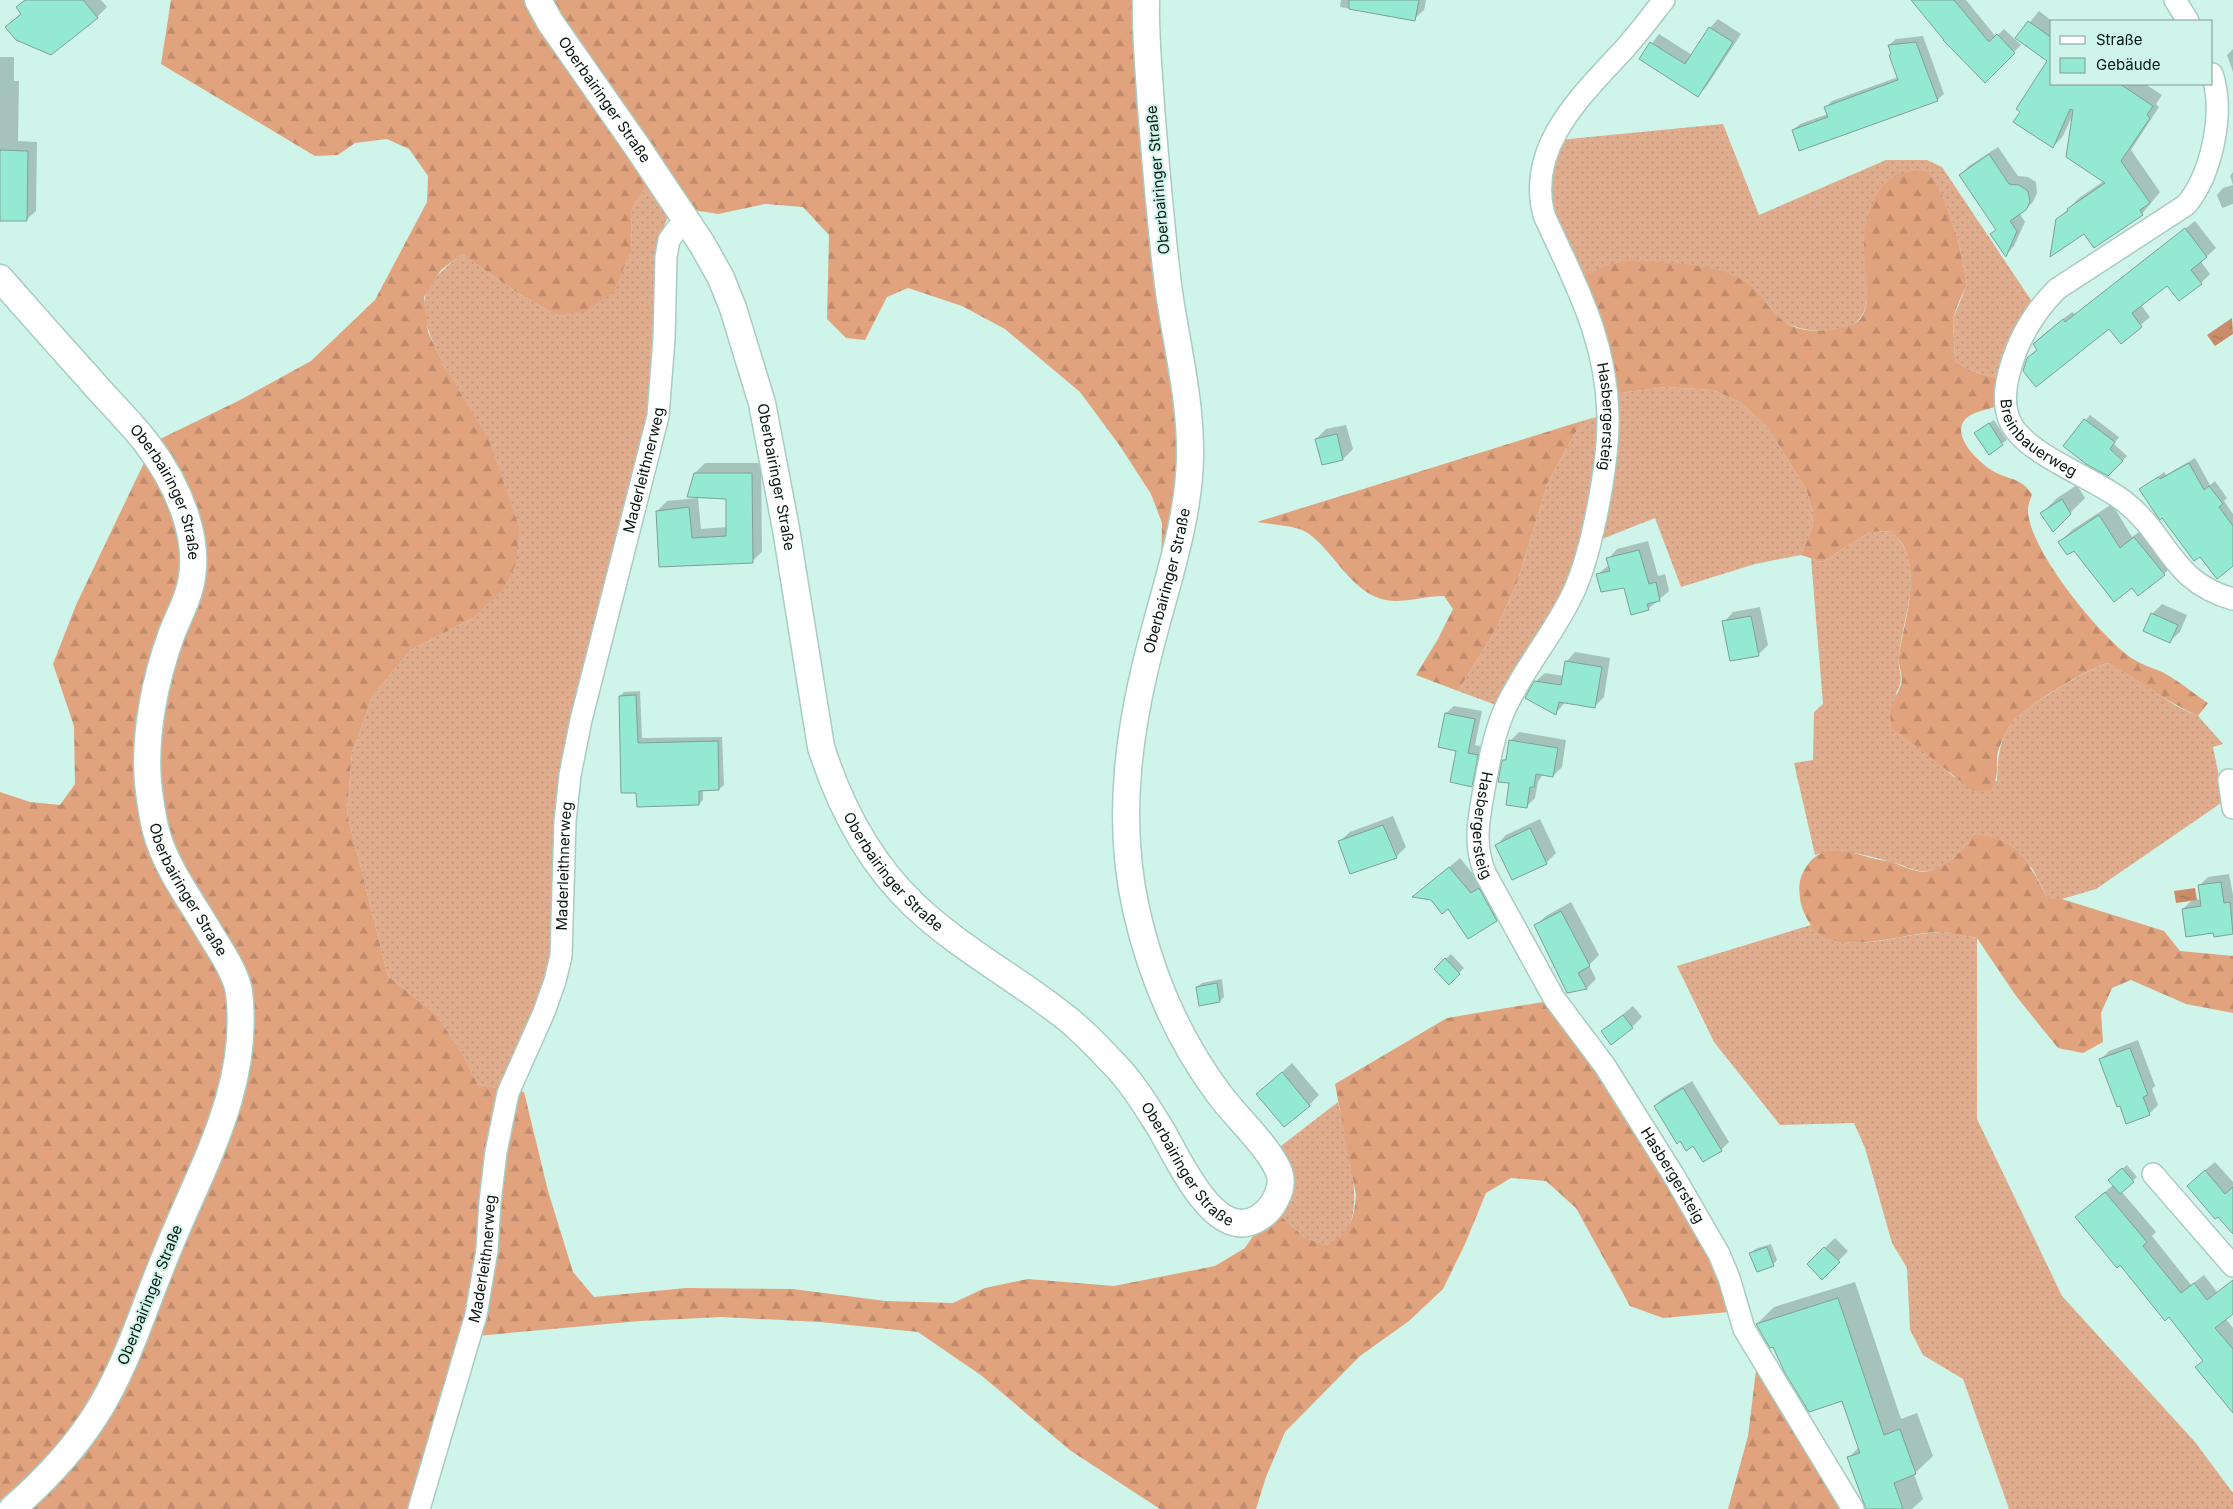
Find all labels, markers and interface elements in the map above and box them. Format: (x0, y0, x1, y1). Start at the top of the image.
legend (2050, 20, 2213, 85)
text: Straße (2096, 30, 2143, 49)
street label: Oberbairinger Straße (554, 33, 655, 166)
text: Gebäude (2096, 55, 2161, 74)
street label: Oberbairinger Straße (1142, 105, 1173, 255)
street label: Hasbergersteig (1593, 361, 1618, 472)
street label: Breinbauerweg (1997, 398, 2081, 481)
street label: Oberbairinger Straße (753, 402, 799, 552)
street label: Maderleithnerweg (619, 407, 668, 535)
street label: Oberbairinger Straße (126, 420, 203, 560)
street label: Oberbairinger Straße (1139, 507, 1194, 656)
street label: Hasbergersteig (1469, 770, 1497, 882)
street label: Maderleithnerweg (552, 801, 576, 931)
street label: Oberbairinger Straße (839, 809, 947, 935)
street label: Oberbairinger Straße (145, 821, 232, 960)
street label: Oberbairinger Straße (1137, 1098, 1237, 1230)
street label: Hasbergersteig (1637, 1124, 1709, 1226)
street label: Maderleithnerweg (464, 1194, 500, 1325)
street label: Oberbairinger Straße (113, 1222, 186, 1368)

